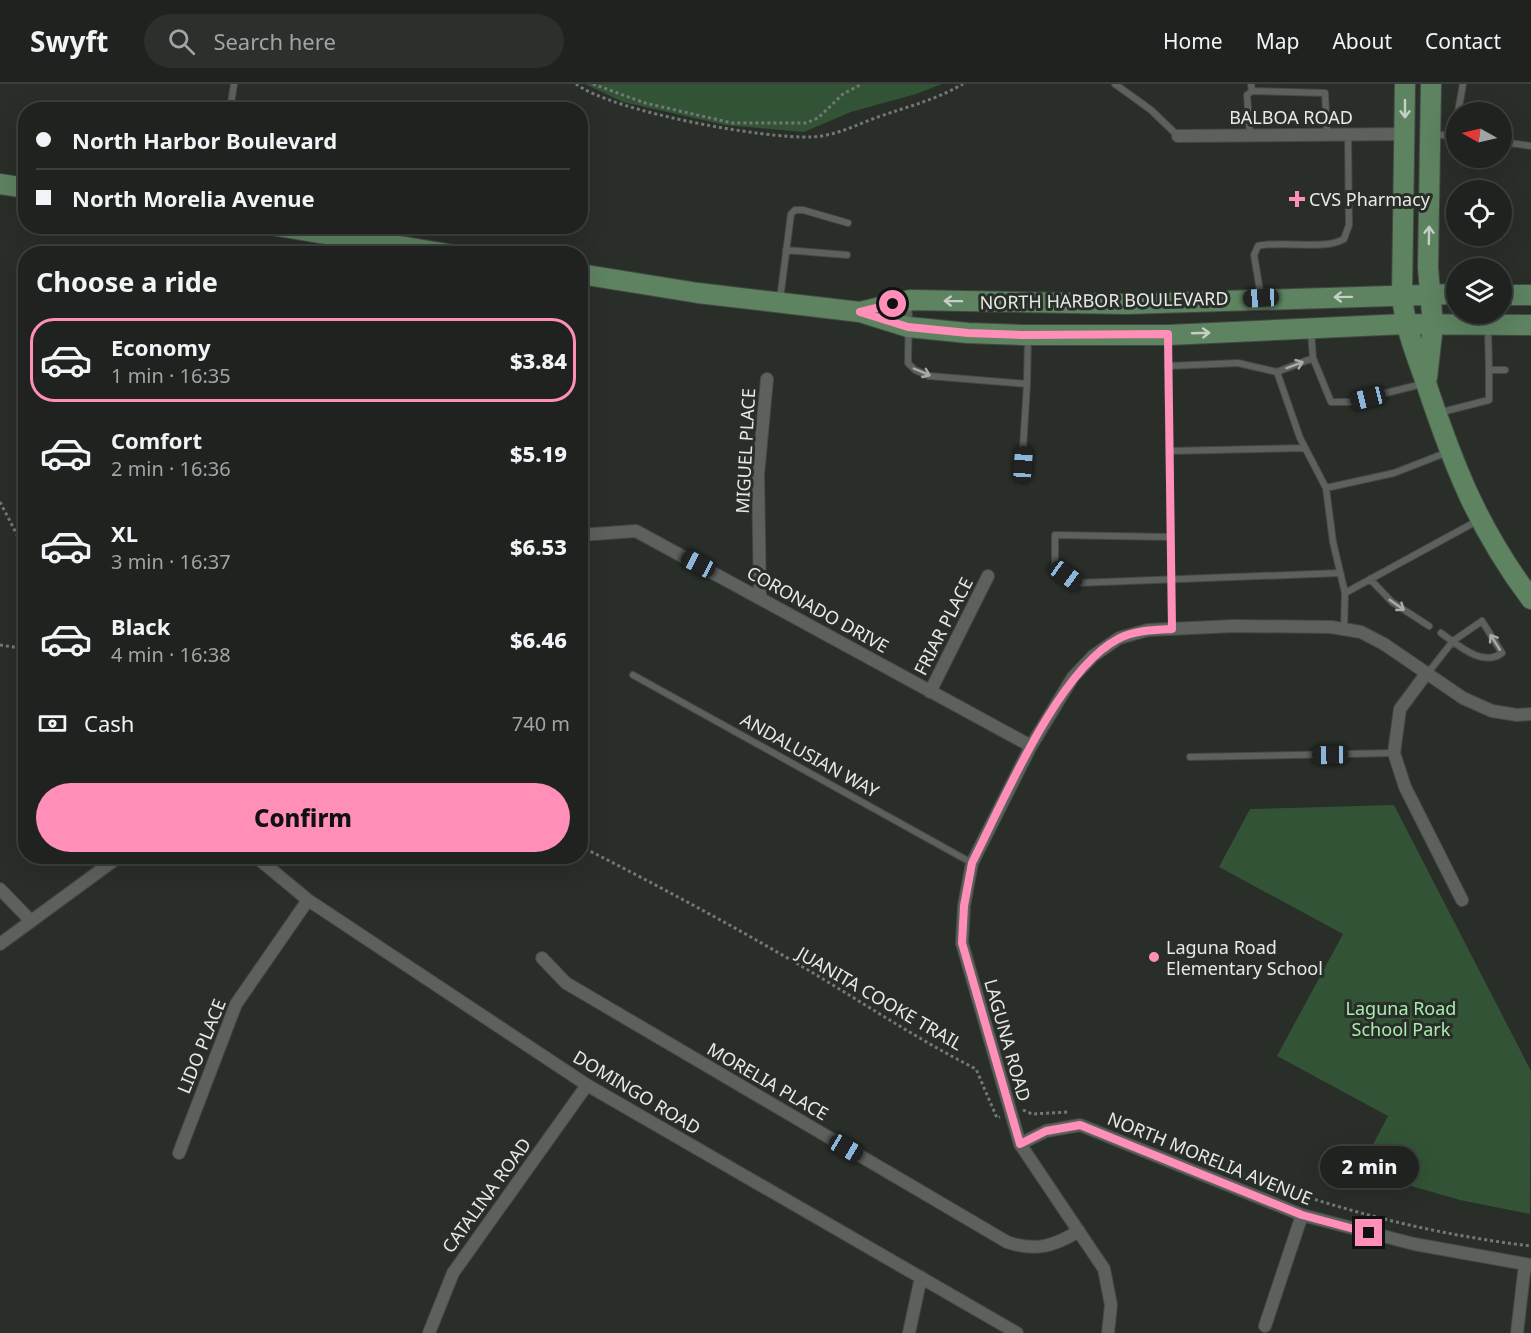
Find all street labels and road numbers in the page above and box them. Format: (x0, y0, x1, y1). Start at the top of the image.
street label: BALBOA ROAD (1229, 105, 1353, 129)
street label: NORTH HARBOR BOULEVARD (979, 286, 1229, 314)
street label: MIGUEL PLACE (730, 388, 760, 514)
street label: CORONADO DRIVE (743, 560, 893, 658)
street label: FRIAR PLACE (908, 573, 978, 679)
street label: ANDALUSIAN WAY (737, 707, 884, 803)
street label: JUANITA COOKE TRAIL (791, 940, 967, 1055)
street label: LAGUNA ROAD (979, 976, 1037, 1104)
street label: LIDO PLACE (171, 995, 231, 1097)
street label: MORELIA PLACE (703, 1037, 833, 1125)
street label: DOMINGO ROAD (569, 1044, 705, 1140)
street label: NORTH MORELIA AVENUE (1104, 1106, 1316, 1210)
street label: CATALINA ROAD (436, 1133, 536, 1257)

